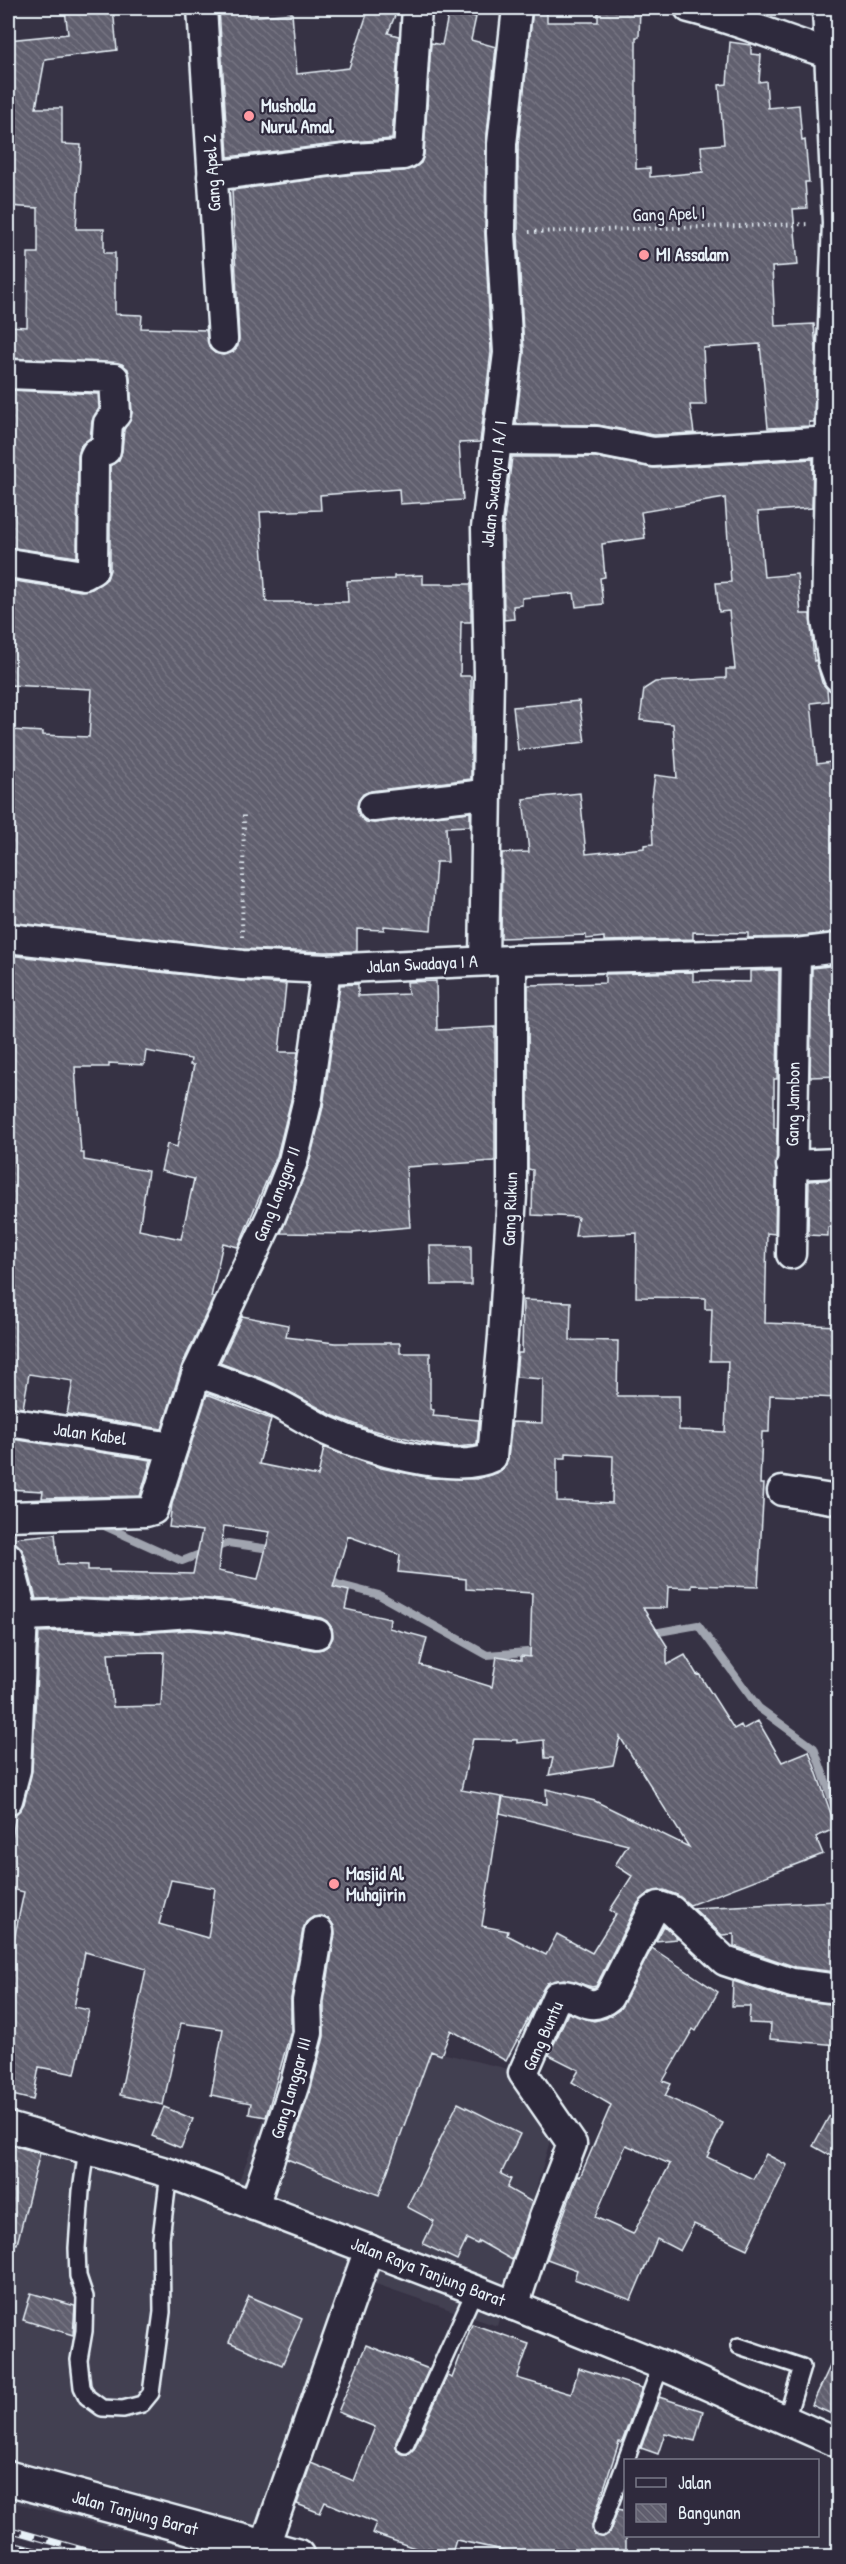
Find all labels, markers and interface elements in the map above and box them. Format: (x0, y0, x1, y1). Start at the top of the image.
place label: Musholla Nurul Amal (261, 93, 335, 139)
marker: Musholla Nurul Amal (242, 109, 256, 123)
street label: Gang Apel 2 (196, 133, 227, 212)
street label: Gang Apel I (632, 200, 706, 227)
place label: MI Assalam (656, 242, 729, 267)
marker: MI Assalam (637, 248, 651, 262)
street label: Jalan Swadaya I A/ I (474, 419, 513, 549)
street label: Jalan Swadaya I A (366, 948, 479, 979)
street label: Gang Jambon (779, 1061, 806, 1147)
street label: Gang Langgar II (247, 1142, 306, 1245)
street label: Gang Rukun (496, 1171, 523, 1246)
street label: Jalan Kabel (52, 1416, 128, 1451)
place label: Masjid Al Muhajirin (346, 1861, 406, 1907)
marker: Masjid Al Muhajirin (327, 1877, 341, 1891)
street label: Gang Buntu (516, 1997, 569, 2075)
street label: Gang Langgar III (264, 2034, 317, 2142)
street label: Jalan Raya Tanjung Barat (347, 2231, 510, 2313)
legend (624, 2459, 819, 2537)
text: Jalan (678, 2470, 712, 2495)
street label: Jalan Tanjung Barat (69, 2484, 202, 2542)
text: Bangunan (678, 2500, 741, 2525)

